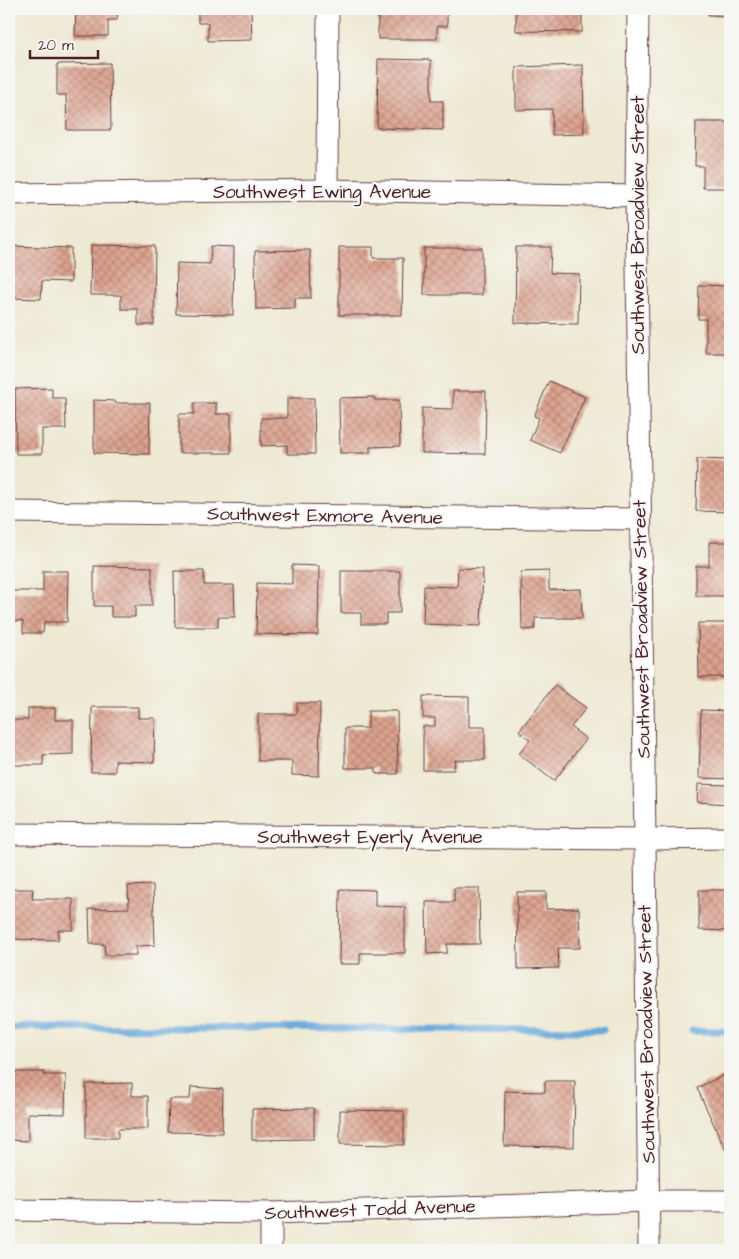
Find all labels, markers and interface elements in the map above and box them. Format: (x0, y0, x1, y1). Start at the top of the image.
scale bar (30, 28, 98, 60)
text: 20 m (38, 35, 74, 56)
street label: Southwest Broadview Street (625, 95, 652, 354)
street label: Southwest Ewing Avenue (213, 179, 431, 207)
street label: Southwest Broadview Street (626, 499, 658, 759)
street label: Southwest Exmore Avenue (207, 500, 443, 532)
street label: Southwest Eyerly Avenue (257, 824, 483, 852)
street label: Southwest Broadview Street (631, 904, 663, 1164)
street label: Southwest Todd Avenue (264, 1193, 476, 1227)

